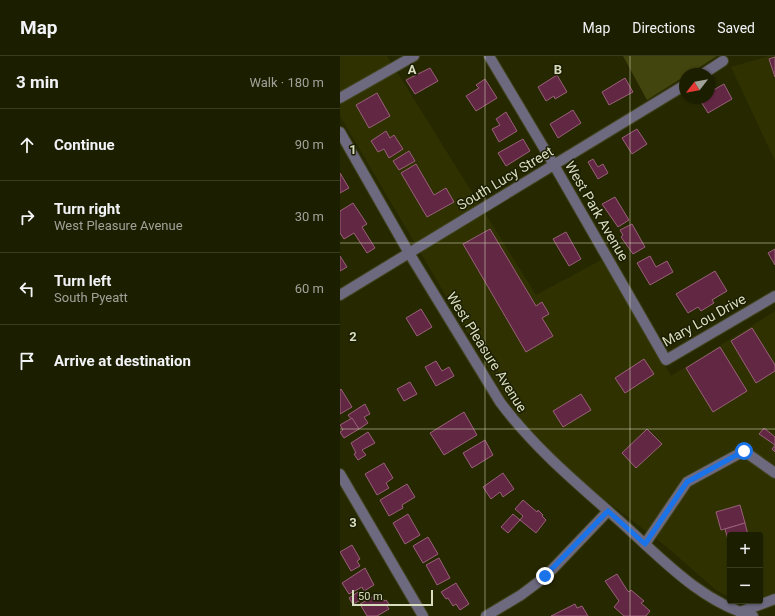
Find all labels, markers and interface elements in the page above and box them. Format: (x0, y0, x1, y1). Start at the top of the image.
text: Map (20, 16, 58, 39)
text: Map (583, 20, 610, 36)
text: Directions (632, 20, 695, 36)
text: Saved (717, 20, 755, 36)
text: A (408, 62, 417, 77)
text: B (554, 62, 562, 77)
north arrow (679, 68, 715, 104)
text: 3 min (16, 72, 59, 92)
text: Walk · 180 m (249, 75, 324, 90)
icon: ahead (16, 134, 38, 156)
text: Continue (54, 136, 115, 154)
text: 90 m (295, 137, 324, 152)
text: 1 (349, 142, 357, 157)
street label: South Lucy Street (454, 143, 556, 213)
street label: West Park Avenue (562, 158, 632, 264)
text: Turn right (54, 200, 120, 218)
icon: right (16, 206, 38, 228)
text: 30 m (295, 209, 324, 224)
text: West Pleasure Avenue (54, 218, 183, 233)
text: Turn left (54, 272, 111, 290)
icon: left (16, 278, 38, 300)
text: 60 m (295, 281, 324, 296)
street label: West Pleasure Avenue (444, 289, 530, 415)
text: South Pyeatt (54, 290, 128, 305)
street label: Mary Lou Drive (659, 290, 749, 350)
text: 2 (349, 329, 357, 344)
icon: arrive (16, 350, 38, 372)
text: Arrive at destination (54, 352, 191, 370)
route start (735, 442, 753, 460)
text: 3 (349, 515, 357, 530)
map controls (727, 532, 763, 604)
button: + (727, 532, 763, 568)
route end (536, 567, 554, 585)
button: − (727, 568, 763, 604)
scale bar (352, 588, 433, 607)
text: 50 m (358, 590, 383, 603)

